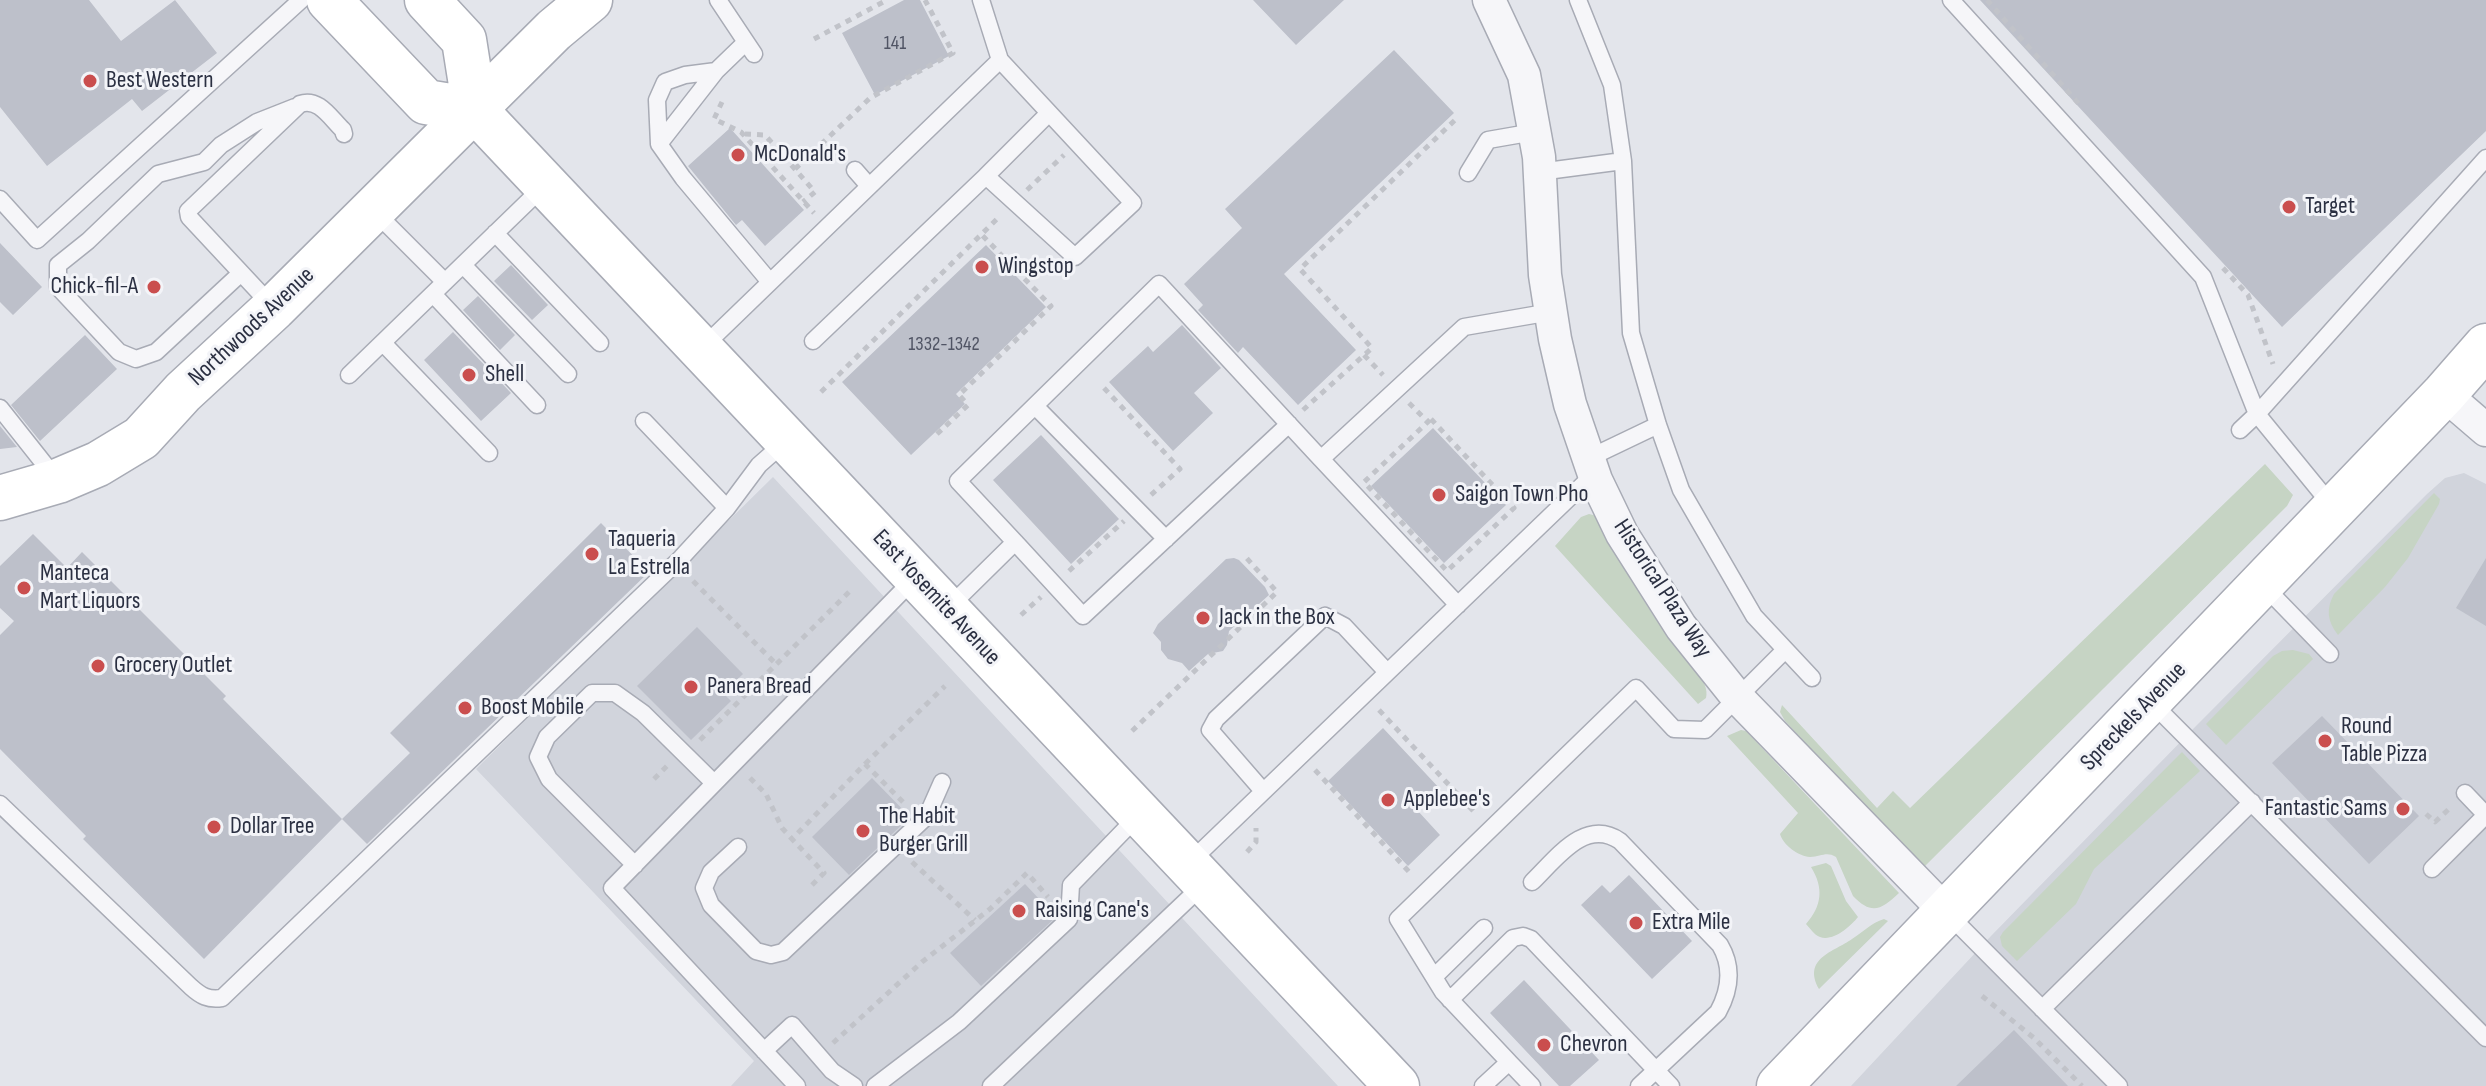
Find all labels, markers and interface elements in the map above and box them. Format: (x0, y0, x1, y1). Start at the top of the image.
house number: 141 (884, 32, 906, 56)
place label: Best Western (106, 67, 213, 95)
marker: Best Western (81, 72, 99, 90)
place label: McDonald's (754, 141, 846, 169)
marker: McDonald's (729, 146, 747, 164)
place label: Target (2305, 193, 2355, 221)
marker: Target (2280, 198, 2298, 216)
place label: Wingstop (998, 253, 1074, 281)
marker: Wingstop (973, 258, 991, 276)
street label: Northwoods Avenue (183, 261, 321, 393)
place label: Chick-fil-A (50, 273, 138, 301)
marker: Chick-fil-A (145, 278, 163, 296)
house number: 1332-1342 (908, 333, 980, 357)
place label: Shell (485, 361, 524, 389)
marker: Shell (460, 366, 478, 384)
place label: Saigon Town Pho (1455, 481, 1588, 509)
marker: Saigon Town Pho (1430, 486, 1448, 504)
street label: Historical Plaza Way (1607, 514, 1717, 664)
street label: East Yosemite Avenue (866, 524, 1006, 672)
place label: Taqueria La Estrella (608, 526, 690, 582)
marker: Taqueria La Estrella (583, 545, 601, 563)
place label: Manteca Mart Liquors (40, 560, 140, 616)
marker: Manteca Mart Liquors (15, 579, 33, 597)
place label: Jack in the Box (1219, 604, 1335, 632)
marker: Jack in the Box (1194, 609, 1212, 627)
place label: Grocery Outlet (114, 652, 232, 680)
marker: Grocery Outlet (89, 657, 107, 675)
street label: Spreckels Avenue (2075, 657, 2193, 777)
place label: Panera Bread (707, 673, 812, 701)
marker: Panera Bread (682, 678, 700, 696)
place label: Boost Mobile (481, 694, 584, 722)
marker: Boost Mobile (456, 699, 474, 717)
place label: Round Table Pizza (2341, 713, 2427, 769)
marker: Round Table Pizza (2316, 732, 2334, 750)
place label: Applebee's (1404, 786, 1490, 814)
marker: Applebee's (1379, 791, 1397, 809)
place label: Fantastic Sams (2265, 795, 2387, 823)
marker: Fantastic Sams (2394, 800, 2412, 818)
place label: The Habit Burger Grill (879, 803, 968, 859)
place label: Dollar Tree (230, 813, 314, 841)
marker: Dollar Tree (205, 818, 223, 836)
marker: The Habit Burger Grill (854, 822, 872, 840)
place label: Raising Cane's (1035, 897, 1149, 925)
marker: Raising Cane's (1010, 902, 1028, 920)
place label: Extra Mile (1652, 909, 1730, 937)
marker: Extra Mile (1627, 914, 1645, 932)
place label: Chevron (1560, 1031, 1627, 1059)
marker: Chevron (1535, 1036, 1553, 1054)

